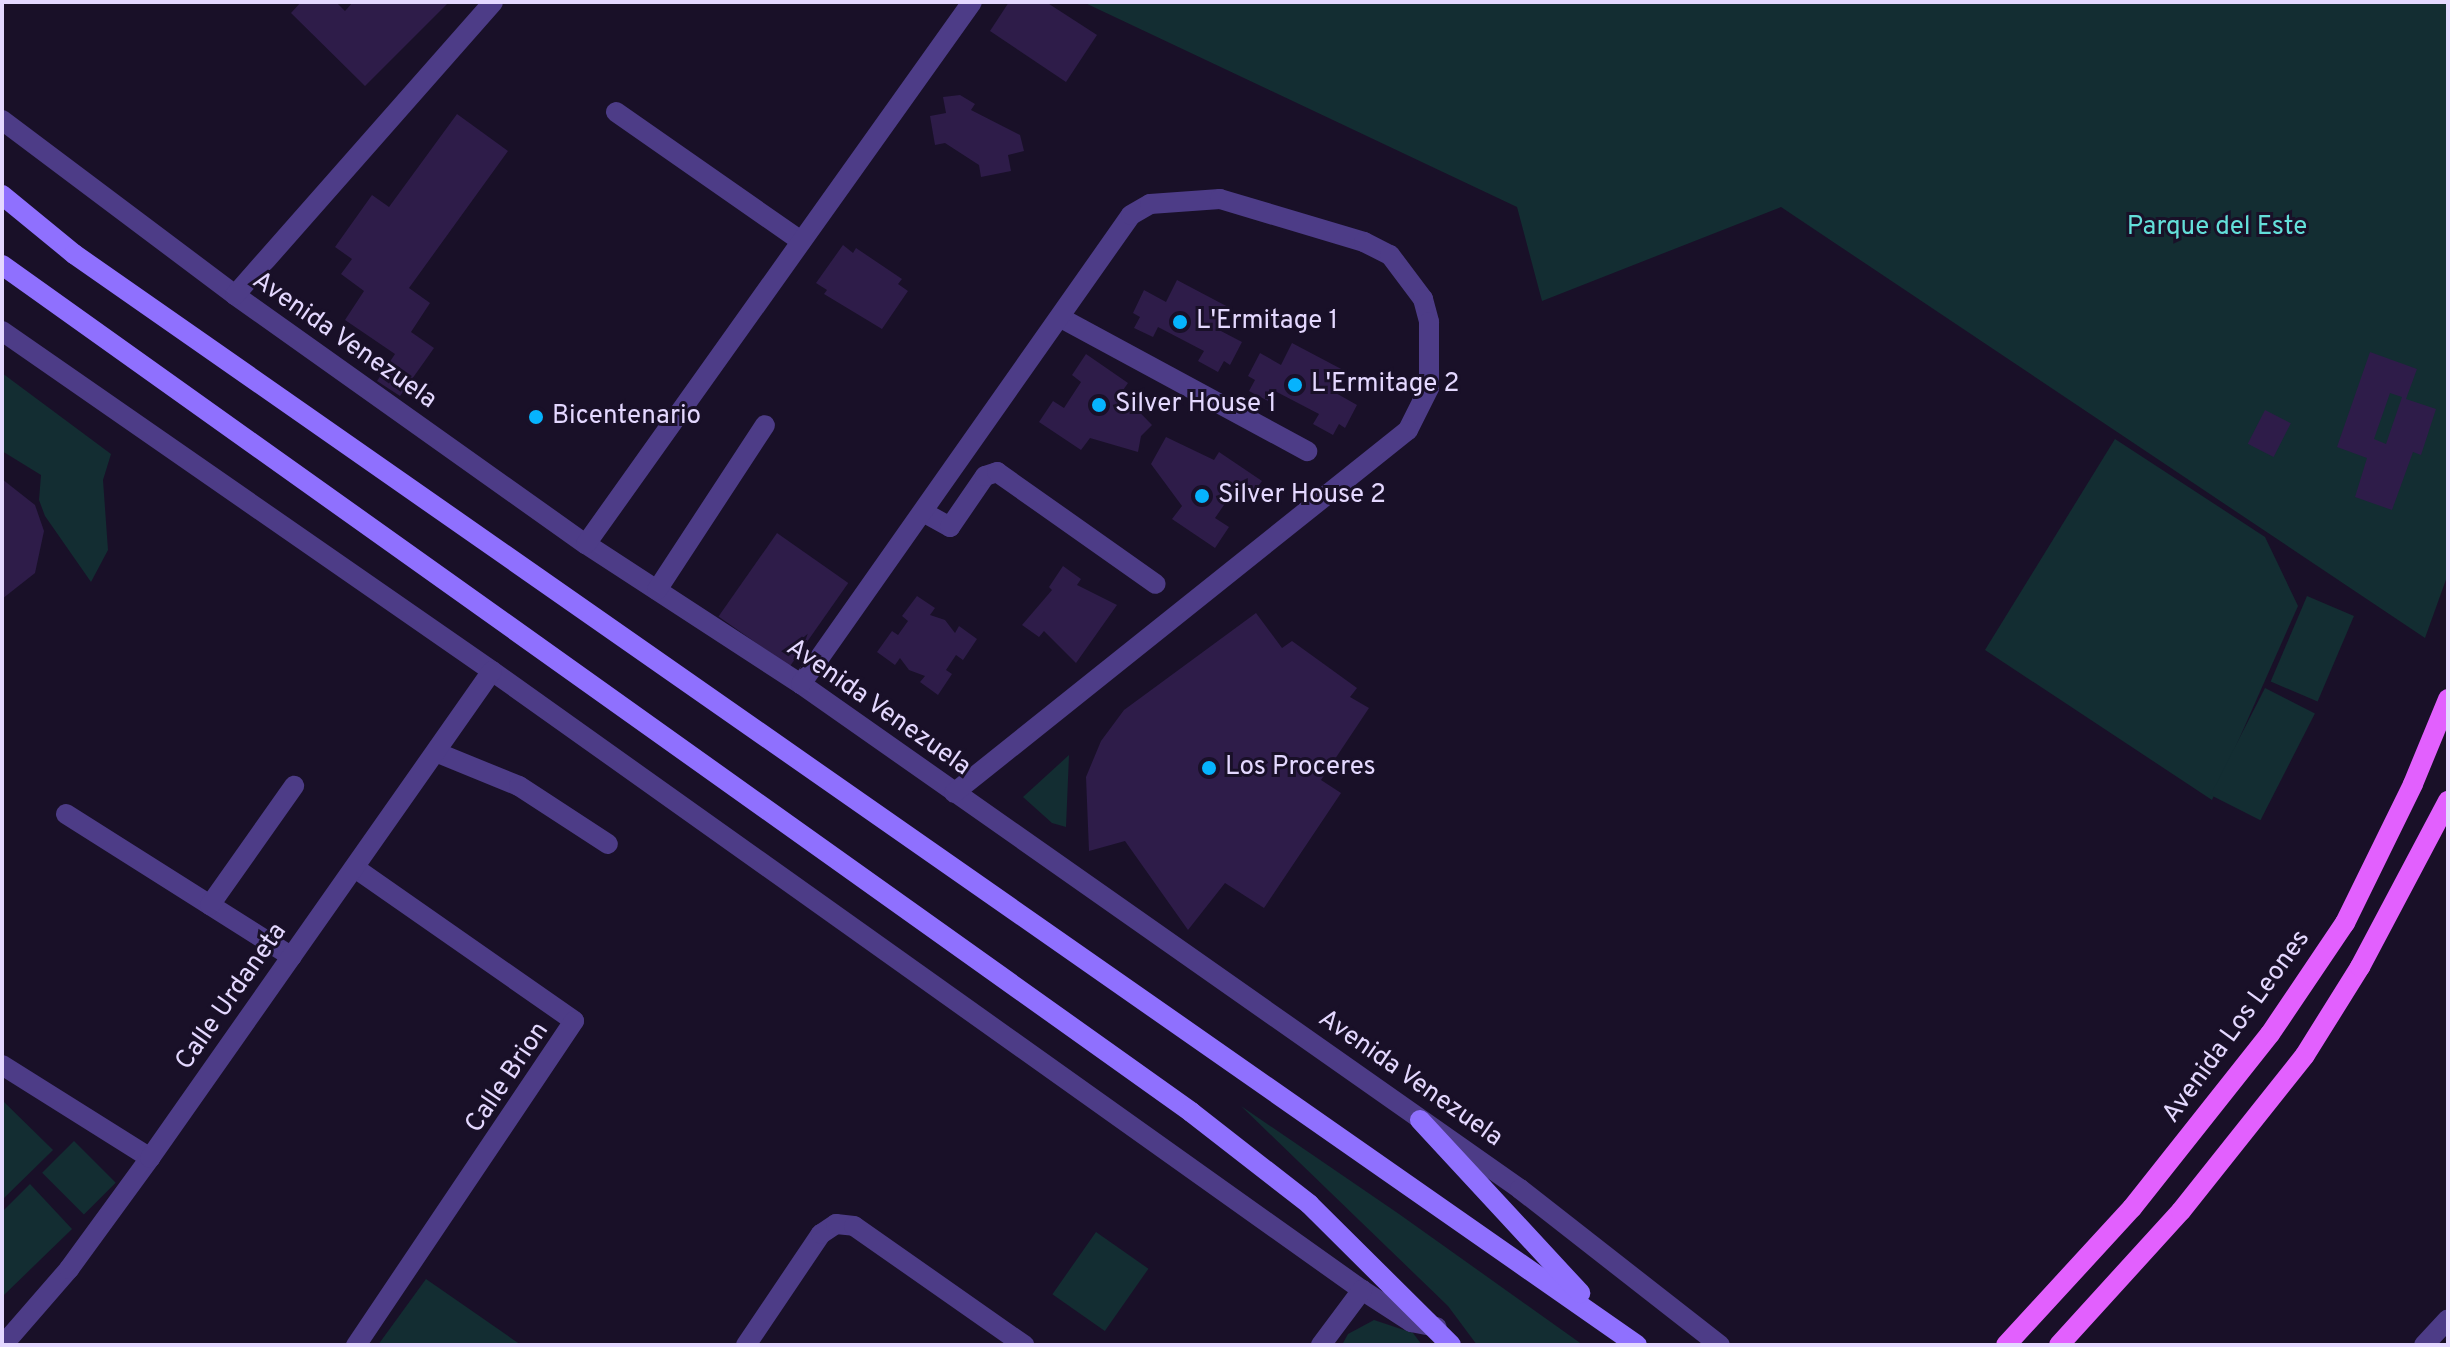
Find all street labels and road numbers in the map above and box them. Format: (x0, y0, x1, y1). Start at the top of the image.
street label: Avenida Venezuela (245, 265, 443, 417)
street label: Avenida Venezuela (779, 632, 977, 784)
street label: Calle Urdaneta (170, 918, 294, 1076)
street label: Avenida Los Leones (2157, 924, 2317, 1130)
street label: Avenida Venezuela (1311, 1003, 1509, 1155)
street label: Calle Brion (460, 1017, 556, 1139)

